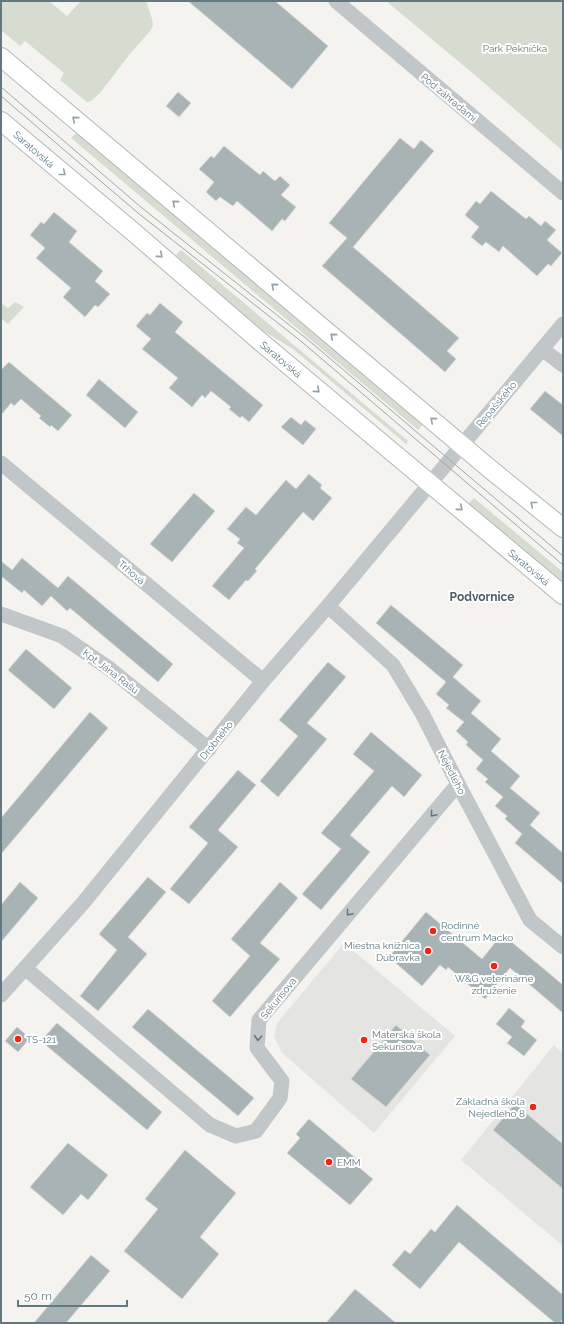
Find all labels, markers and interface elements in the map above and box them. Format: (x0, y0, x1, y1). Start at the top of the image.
park label: Park Pekníčka (483, 43, 547, 54)
street label: Pod záhradami (419, 71, 479, 124)
one-way arrow (73, 117, 80, 124)
street label: Saratovská (11, 129, 56, 170)
one-way arrow (58, 169, 65, 176)
one-way arrow (172, 200, 179, 207)
one-way arrow (155, 250, 163, 258)
one-way arrow (272, 284, 279, 291)
one-way arrow (331, 333, 338, 340)
street label: Saratovská (258, 339, 303, 380)
street label: Repašského (474, 379, 519, 429)
one-way arrow (313, 385, 320, 392)
one-way arrow (430, 417, 437, 424)
one-way arrow (530, 501, 537, 508)
one-way arrow (455, 504, 462, 511)
street label: Saratovská (506, 547, 551, 588)
street label: Trhová (116, 558, 147, 587)
district label: Podvornice (450, 590, 514, 604)
street label: Kpt. Jána Rašu (81, 647, 141, 696)
street label: Drobného (198, 719, 235, 762)
street label: Nejedlého (436, 748, 467, 796)
one-way arrow (430, 809, 437, 817)
one-way arrow (346, 909, 353, 916)
place label: Rodinné centrum Macko (441, 920, 513, 943)
marker: Rodinné centrum Macko (428, 926, 438, 936)
place label: Miestna knižnica Dúbravka (344, 940, 420, 963)
marker: Miestna knižnica Dúbravka (423, 946, 433, 956)
marker: W&G veterinárne združenie (489, 961, 499, 971)
place label: W&G veterinárne združenie (455, 973, 533, 996)
street label: Sekurisova (258, 975, 298, 1021)
place label: Materská škola Sekurisova (372, 1029, 441, 1052)
marker: TS-121 (13, 1034, 23, 1044)
place label: TS-121 (26, 1034, 57, 1045)
one-way arrow (253, 1035, 262, 1041)
marker: Materská škola Sekurisova (359, 1035, 369, 1045)
place label: Základná škola Nejedlého 8 (456, 1096, 525, 1119)
marker: Základná škola Nejedlého 8 (528, 1102, 538, 1112)
marker: EMM (324, 1157, 334, 1167)
place label: EMM (337, 1157, 361, 1168)
scale bar (18, 1282, 127, 1308)
text: 50 m (24, 1289, 52, 1303)

